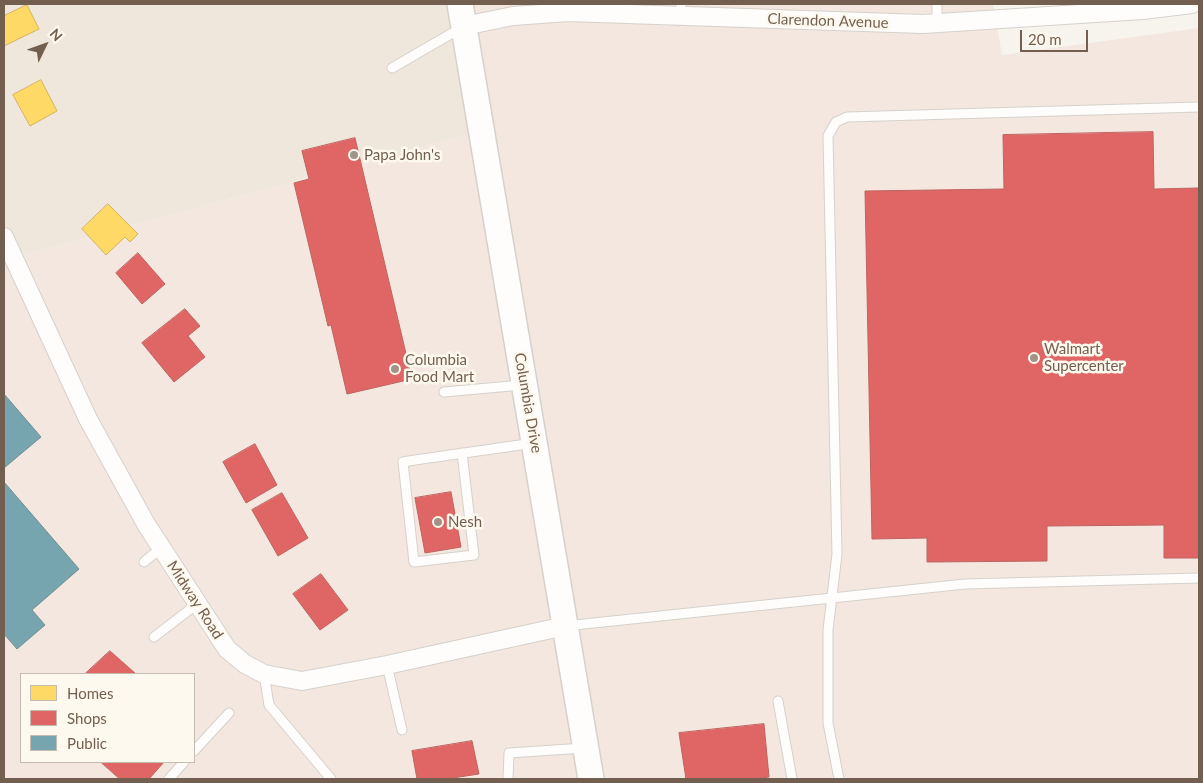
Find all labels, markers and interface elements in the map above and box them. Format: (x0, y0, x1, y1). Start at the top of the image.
street label: Clarendon Avenue (767, 10, 889, 32)
north arrow (20, 20, 70, 70)
scale bar (1023, 20, 1090, 52)
text: N (47, 25, 66, 44)
text: 20 m (1028, 30, 1062, 48)
place label: Papa John's (364, 146, 441, 164)
marker: Papa John's (348, 149, 360, 161)
place label: Walmart Supercenter (1044, 340, 1124, 375)
place label: Columbia Food Mart (405, 351, 474, 386)
street label: Columbia Drive (510, 351, 546, 455)
marker: Walmart Supercenter (1028, 352, 1040, 364)
marker: Columbia Food Mart (389, 363, 401, 375)
place label: Nesh (448, 513, 482, 531)
marker: Nesh (432, 516, 444, 528)
street label: Midway Road (163, 558, 227, 642)
legend (20, 673, 195, 763)
text: Homes (67, 684, 113, 702)
text: Shops (67, 709, 107, 727)
text: Public (67, 734, 107, 752)

